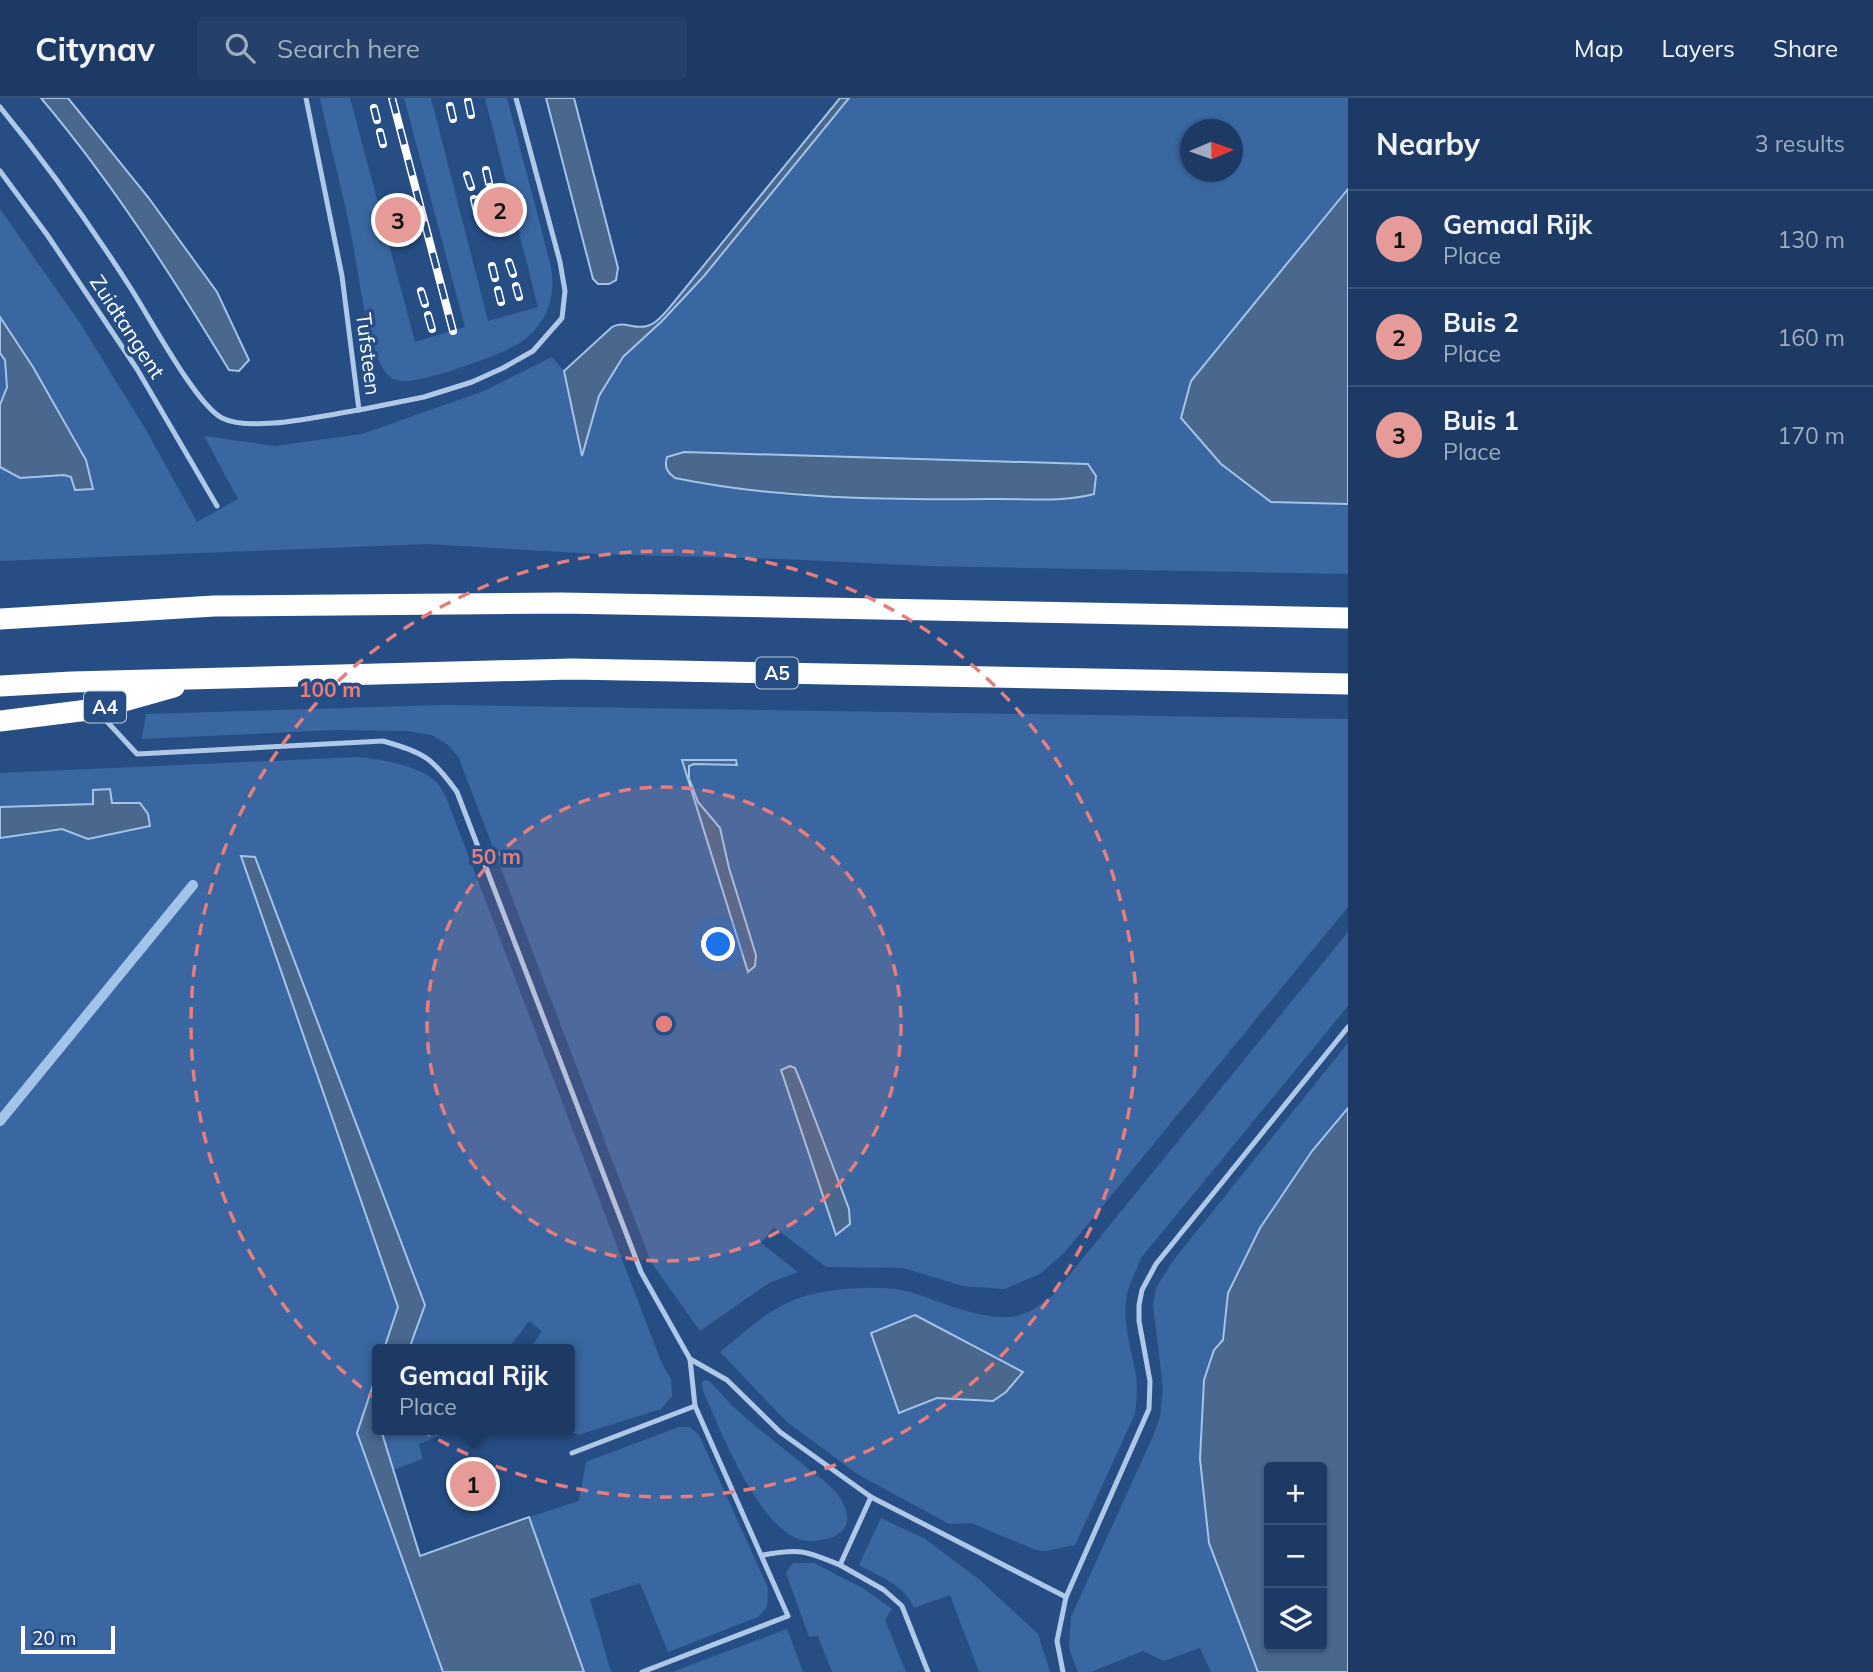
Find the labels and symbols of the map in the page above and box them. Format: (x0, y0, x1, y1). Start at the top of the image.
north arrow (1180, 119, 1243, 182)
pin: 2 (477, 184, 523, 236)
pin: 3 (375, 194, 421, 246)
street label: Zuidtangent (85, 270, 171, 383)
street label: Tufsteen (351, 311, 387, 397)
road number: A5 (756, 658, 798, 688)
text: 100 m (299, 676, 361, 702)
road number: A4 (84, 692, 126, 722)
text: 50 m (471, 843, 521, 869)
your location (701, 927, 735, 961)
centre of rings (652, 1012, 676, 1036)
pin: 1 (450, 1458, 496, 1510)
scale bar (21, 1623, 116, 1655)

